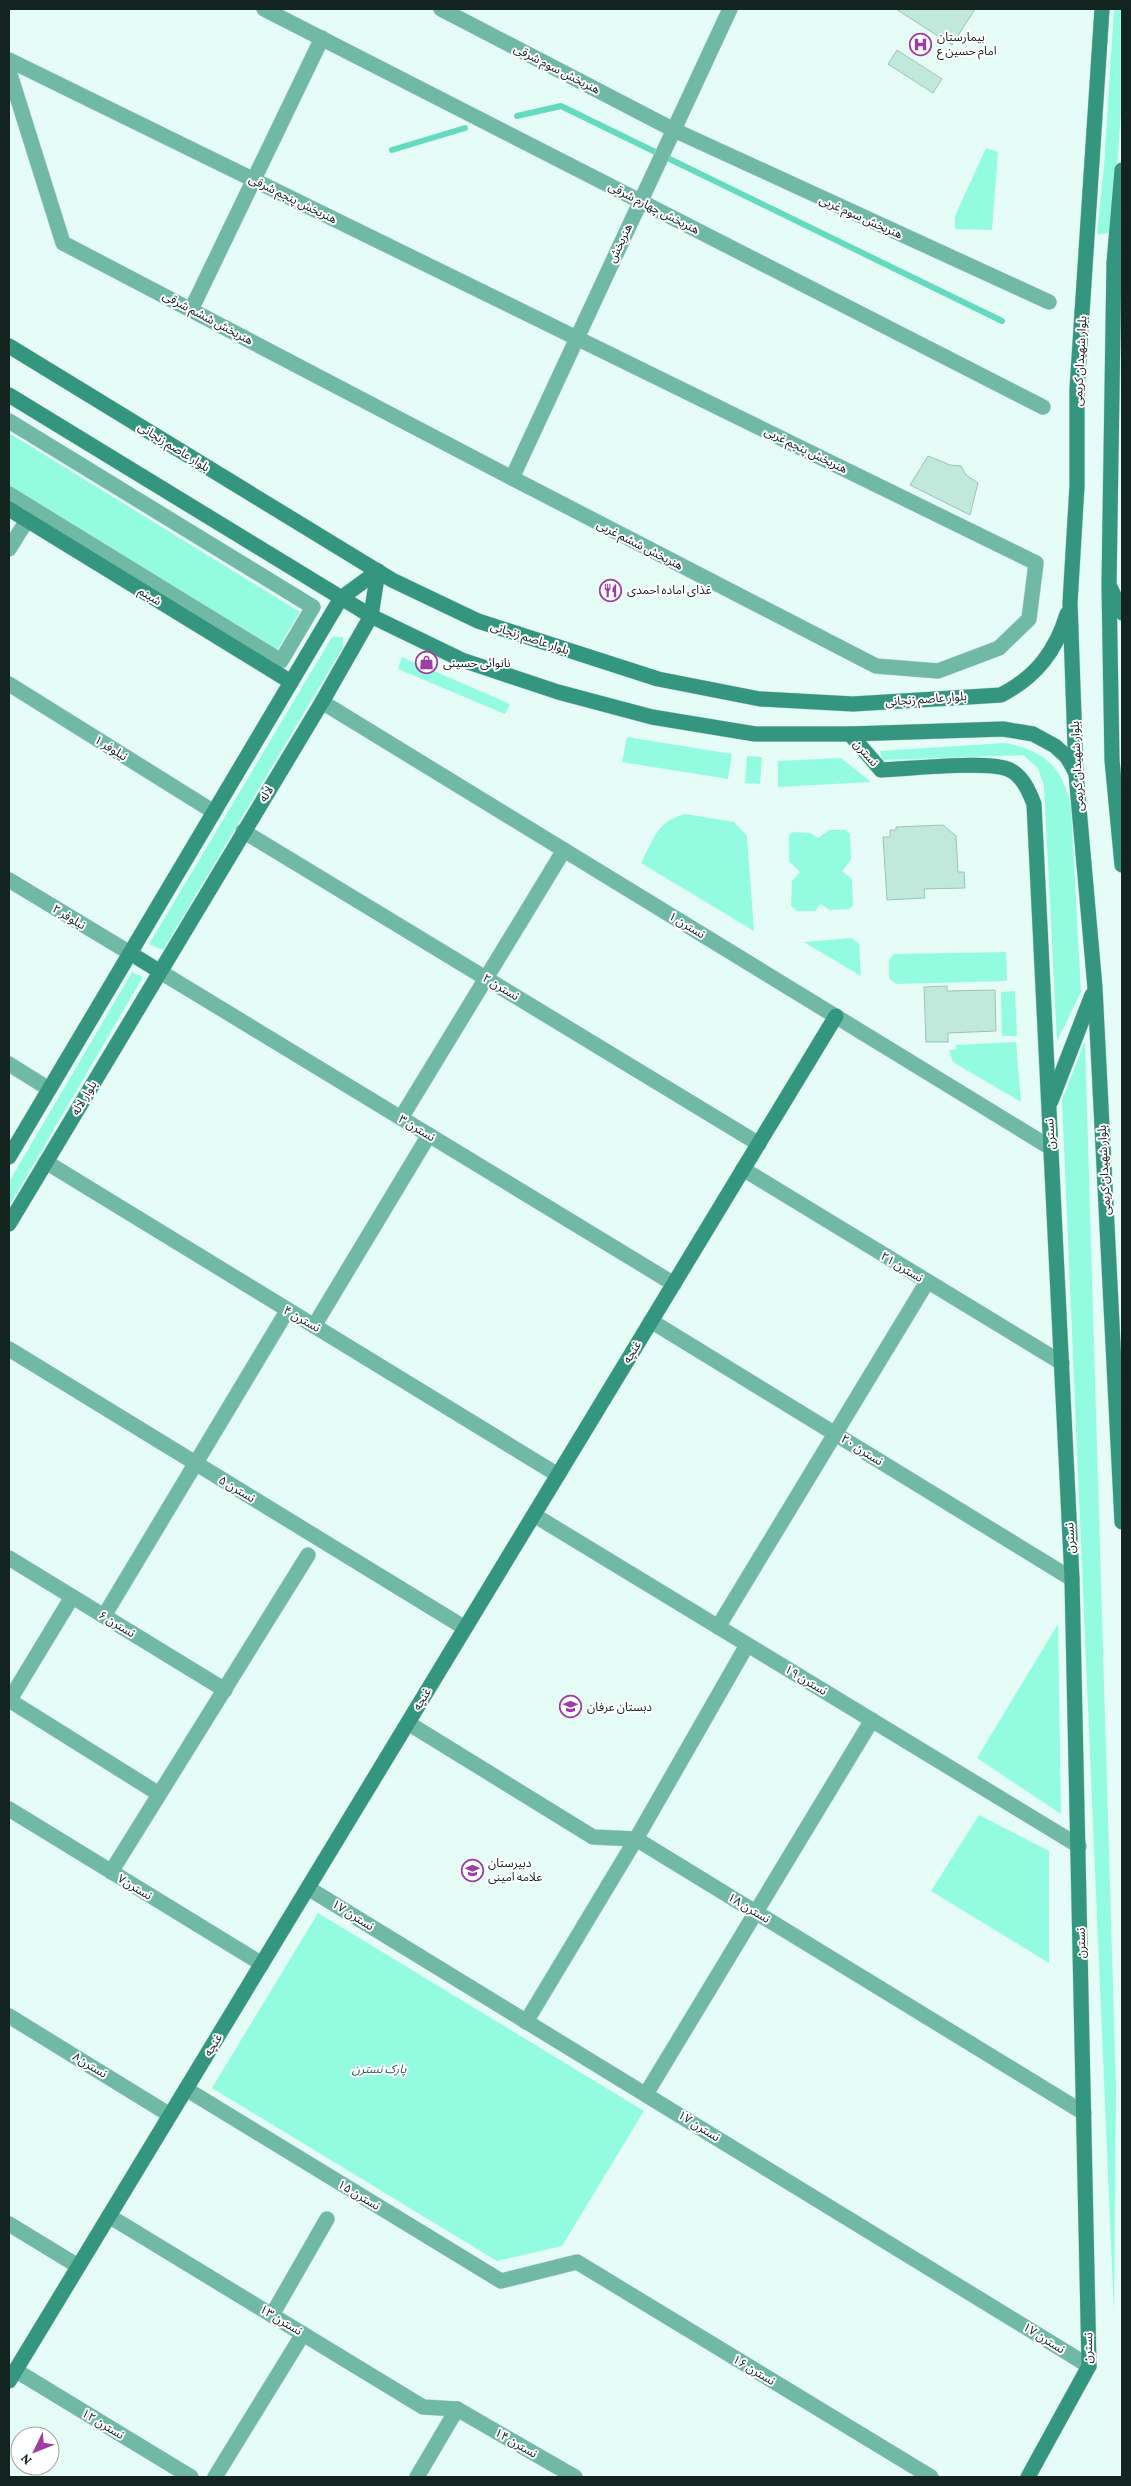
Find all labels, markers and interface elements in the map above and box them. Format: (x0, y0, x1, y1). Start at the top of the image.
place label: بیمارستان امام حسین ع (937, 30, 997, 60)
hospital icon: بیمارستان امام حسین ع (909, 32, 933, 56)
street label: هنربخش سوم شرقی (511, 41, 603, 99)
street label: هنربخش پنجم شرقی (246, 172, 339, 228)
street label: هنربخش چهارم شرقی (605, 179, 702, 239)
street label: هنربخش سوم غربی (817, 192, 905, 243)
street label: هنربخش (605, 221, 635, 265)
street label: هنربخش ششم شرقی (159, 288, 256, 350)
street label: بلوار شهیدان کریمی (1071, 316, 1089, 406)
street label: بلوار عاصم زنجانی (135, 419, 212, 476)
street label: هنربخش پنجم غربی (761, 424, 850, 478)
street label: هنربخش ششم غربی (594, 517, 686, 575)
restaurant icon: غذای اماده احمدی (599, 578, 623, 602)
place label: غذای اماده احمدی (627, 583, 712, 597)
street label: شبنم (135, 584, 164, 610)
street label: بلوار عاصم زنجانی (488, 619, 571, 659)
shop icon: نانوائی حسینی (415, 651, 439, 675)
place label: نانوائی حسینی (443, 656, 510, 670)
street label: بلوار عاصم زنجانی (885, 689, 967, 711)
street label: بلوار شهیدان کریمی (1068, 721, 1086, 811)
street label: نیلوفر ۱ (92, 732, 130, 764)
street label: نسترن (851, 737, 881, 769)
street label: لاله (256, 784, 276, 804)
street label: نیلوفر ۲ (50, 902, 88, 932)
street label: نسترن ۱ (666, 909, 708, 941)
street label: نسترن ۲ (480, 971, 522, 1003)
street label: بلوار لاله (68, 1078, 100, 1118)
street label: نسترن ۳ (396, 1112, 438, 1144)
street label: نسترن (1042, 1118, 1058, 1150)
street label: بلوار شهیدان کریمی (1095, 1125, 1113, 1215)
street label: نسترن ۲۱ (878, 1249, 926, 1285)
street label: نسترن ۴ (281, 1303, 323, 1335)
street label: غنچه (620, 1338, 645, 1366)
street label: نسترن ۲۰ (838, 1432, 886, 1468)
street label: نسترن ۵ (216, 1473, 258, 1505)
street label: نسترن (1062, 1522, 1078, 1554)
street label: نسترن ۶ (96, 1608, 138, 1640)
street label: نسترن ۱۹ (782, 1662, 830, 1698)
street label: غنچه (410, 1685, 435, 1713)
school or university icon: دبستان عرفان (559, 1695, 583, 1719)
place label: دبستان عرفان (587, 1700, 652, 1714)
place label: دبیرستان علامه امینی (488, 1856, 542, 1884)
school or university icon: دبیرستان علامه امینی (460, 1858, 484, 1882)
street label: نسترن۷ (115, 1871, 155, 1903)
street label: نسترن ۱۸ (725, 1890, 773, 1926)
street label: نسترن ۱۷ (329, 1897, 377, 1933)
street label: نسترن (1074, 1927, 1088, 1959)
street label: غنچه (201, 2031, 226, 2059)
street label: نسترن۸ (70, 2049, 110, 2081)
park label: پارک نسترن (352, 2062, 407, 2077)
street label: نسترن ۱۷ (675, 2108, 723, 2144)
street label: نسترن ۱۵ (335, 2177, 383, 2213)
street label: نسترن ۱۳ (257, 2302, 305, 2338)
street label: نسترن ۱۷ (1020, 2320, 1068, 2356)
street label: نسترن (1081, 2332, 1095, 2364)
street label: نسترن ۱۶ (730, 2352, 778, 2388)
street label: نسترن ۱۲ (79, 2406, 127, 2442)
street label: نسترن ۱۴ (492, 2425, 540, 2461)
north arrow (10, 2426, 60, 2476)
text: N (16, 2451, 35, 2469)

